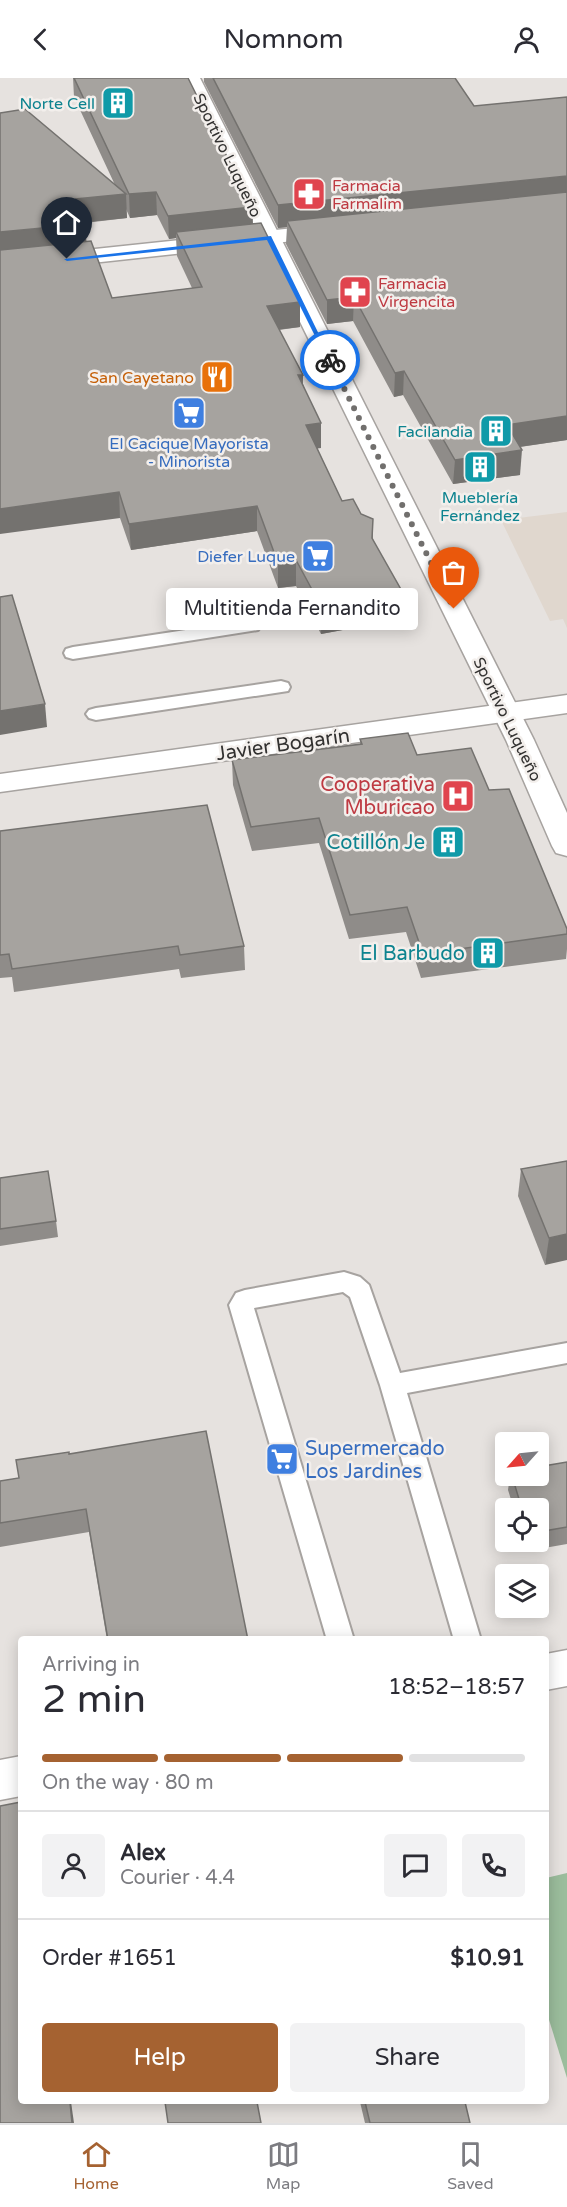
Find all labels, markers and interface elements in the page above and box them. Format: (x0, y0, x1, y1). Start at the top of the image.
icon: back (24, 23, 57, 56)
text: Nomnom (223, 23, 344, 56)
icon: person (510, 23, 543, 56)
building icon: Norte Cell (100, 85, 136, 121)
street label: Sportivo Luqueño (188, 90, 266, 221)
place label: Norte Cell (19, 94, 95, 114)
pharmacy icon: Farmacia Farmalim (291, 176, 327, 212)
place label: Farmacia Farmalim (332, 176, 402, 214)
pin (41, 197, 92, 259)
icon: home (50, 206, 83, 239)
pharmacy icon: Farmacia Virgencita (337, 274, 373, 310)
place label: Farmacia Virgencita (378, 274, 455, 312)
courier (300, 330, 360, 390)
icon: bike (314, 344, 347, 377)
restaurant icon: San Cayetano (199, 359, 235, 395)
place label: San Cayetano (89, 368, 194, 388)
supermarket icon: El Cacique Mayorista - Minorista (171, 395, 207, 431)
building icon: Facilandia (478, 413, 514, 449)
place label: Facilandia (397, 422, 473, 442)
place label: El Cacique Mayorista - Minorista (109, 434, 269, 472)
building icon: Mueblería Fernández (462, 449, 498, 485)
place label: Mueblería Fernández (440, 488, 520, 526)
supermarket icon: Diefer Luque (300, 538, 336, 574)
place label: Diefer Luque (197, 547, 295, 567)
pin (428, 547, 479, 609)
icon: bag (437, 556, 470, 589)
callout: Multitienda Fernandito (166, 588, 418, 630)
text: Multitienda Fernandito (183, 597, 401, 621)
street label: Sportivo Luqueño (468, 654, 546, 785)
street label: Javier Bogarín (215, 724, 352, 766)
place label: Cooperativa Mburicao (320, 773, 435, 820)
hospital icon: Cooperativa Mburicao (440, 778, 476, 814)
building icon: Cotillón Je (430, 824, 466, 860)
place label: Cotillón Je (327, 831, 425, 855)
building icon: El Barbudo (470, 935, 506, 971)
place label: El Barbudo (360, 942, 465, 966)
north arrow (495, 1432, 549, 1486)
map controls (495, 1432, 549, 1618)
place label: Supermercado Los Jardines (305, 1437, 445, 1484)
supermarket icon: Supermercado Los Jardines (264, 1441, 300, 1477)
button: locate (495, 1498, 549, 1552)
button: layers (495, 1564, 549, 1618)
text: Arriving in (42, 1653, 140, 1677)
text: 18:52–18:57 (388, 1674, 525, 1700)
text: 2 min (42, 1676, 146, 1723)
text: On the way · 80 m (42, 1771, 214, 1795)
button: person (42, 1834, 105, 1897)
button: chat (384, 1834, 447, 1897)
button: phone (462, 1834, 525, 1897)
text: Alex (120, 1840, 166, 1866)
text: Courier · 4.4 (120, 1866, 235, 1890)
text: Order #1651 (42, 1945, 177, 1971)
text: $10.91 (450, 1945, 525, 1971)
button: Help (42, 2023, 278, 2092)
button: Share (290, 2023, 525, 2092)
tab: Home (73, 2138, 119, 2194)
tab: Map (266, 2138, 300, 2194)
tab: Saved (447, 2138, 493, 2194)

